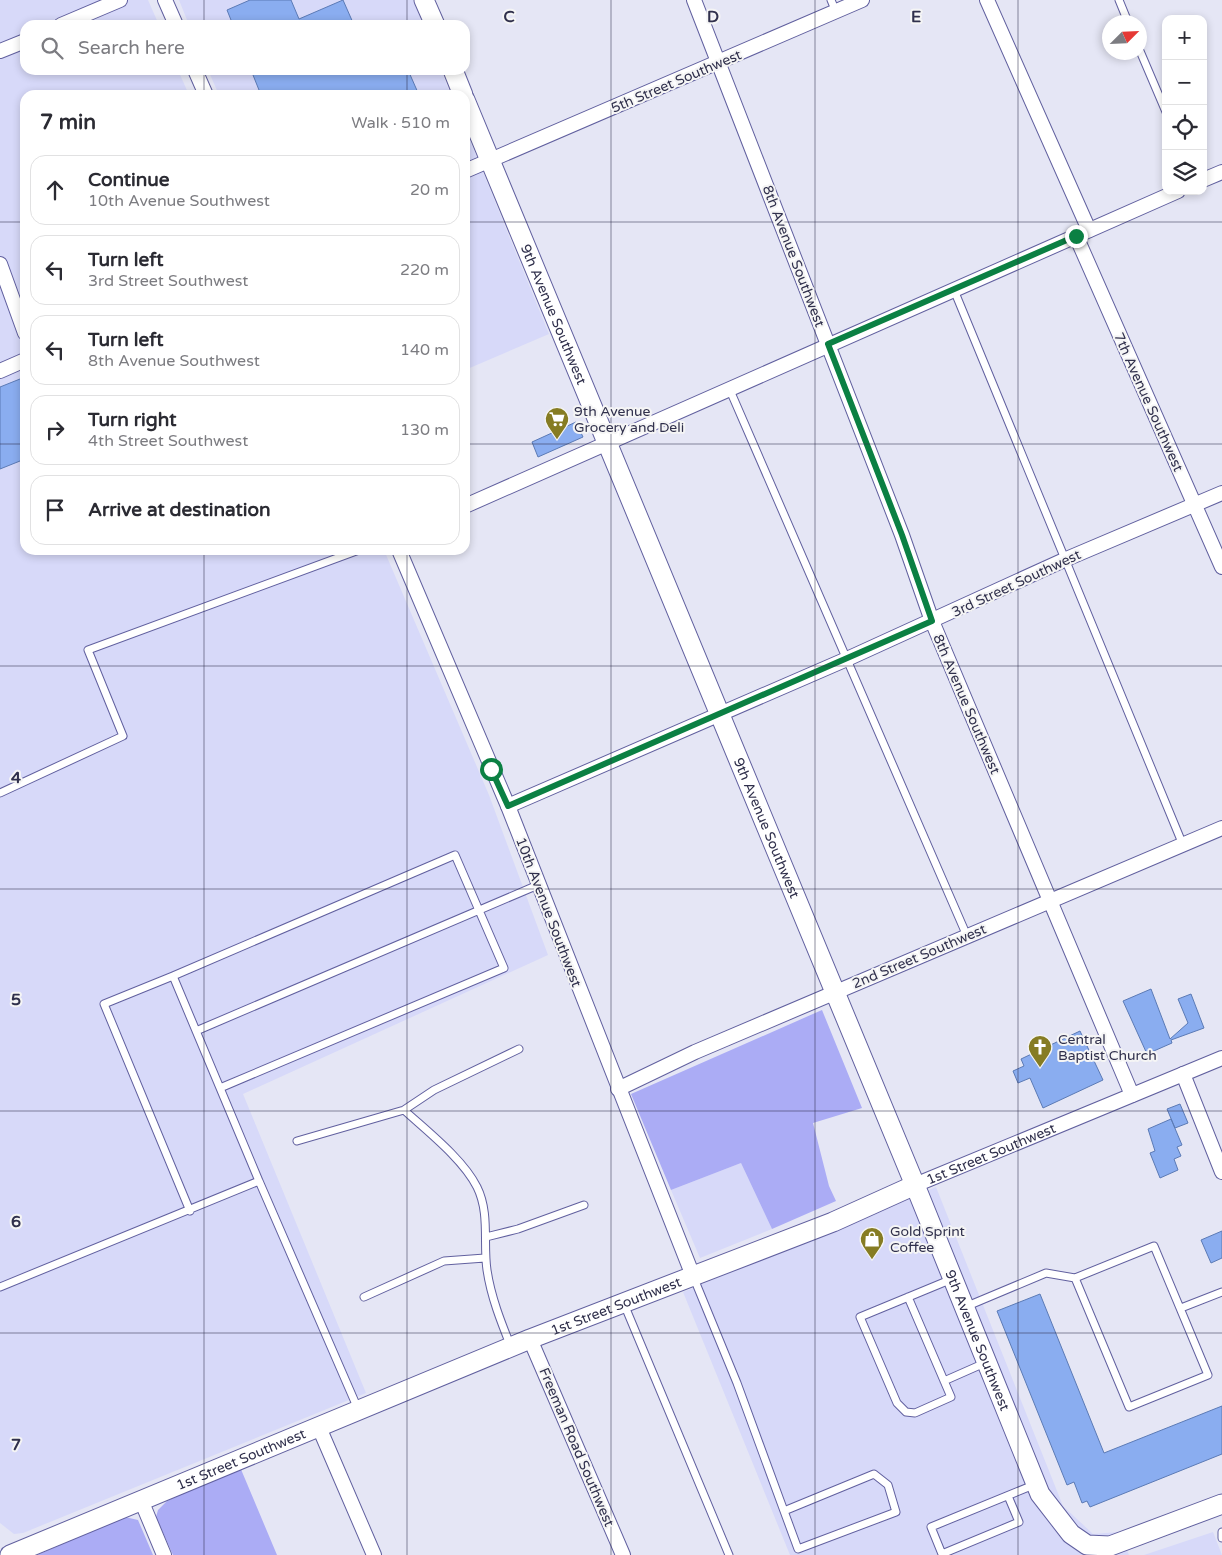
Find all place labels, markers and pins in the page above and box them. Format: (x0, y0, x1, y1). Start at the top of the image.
place label: 9th Avenue Grocery and Deli (574, 403, 684, 436)
supermarket icon: 9th Avenue Grocery and Deli (544, 406, 570, 440)
place label: Central Baptist Church (1058, 1031, 1157, 1064)
church icon: Central Baptist Church (1027, 1034, 1053, 1068)
place label: Gold Sprint Coffee (890, 1223, 966, 1256)
shop icon: Gold Sprint Coffee (859, 1226, 885, 1260)

